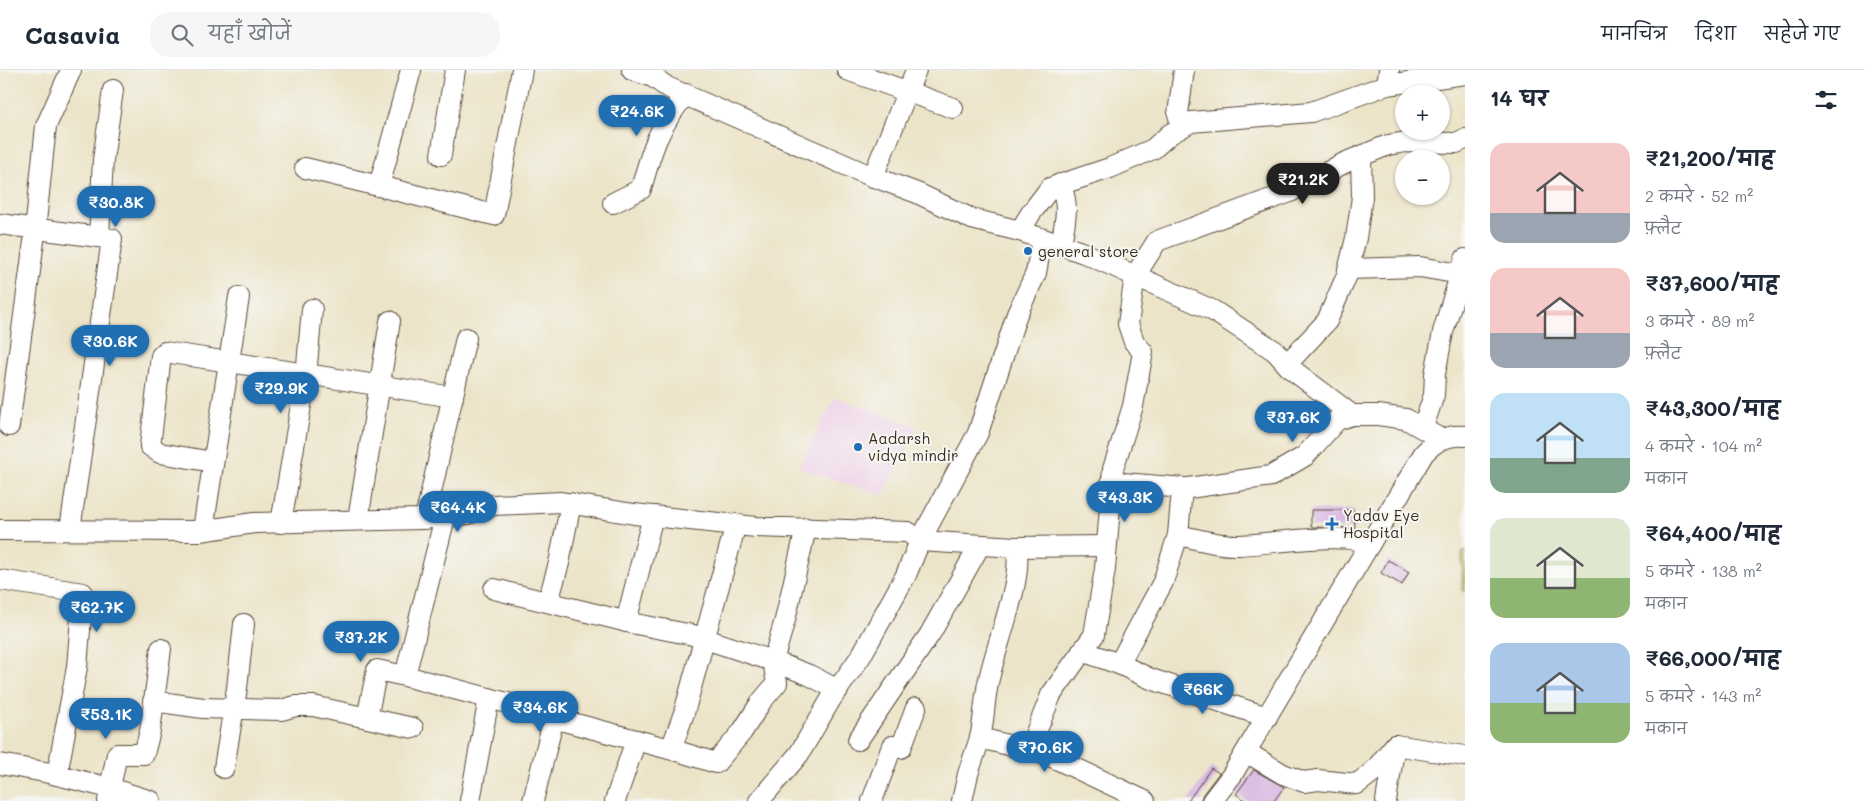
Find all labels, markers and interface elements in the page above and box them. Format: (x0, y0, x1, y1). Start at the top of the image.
search box (150, 12, 500, 57)
text: Casavia (25, 19, 120, 50)
text: यहाँ खोजें (208, 20, 291, 45)
icon: search (168, 21, 196, 49)
text: मानचित्र (1601, 21, 1667, 45)
text: दिशा (1695, 21, 1736, 45)
text: सहेजे गए (1764, 21, 1840, 45)
text: 14 घर (1490, 84, 1548, 111)
map controls (1395, 85, 1450, 205)
button: + (1395, 85, 1450, 140)
icon: filters (1812, 86, 1840, 114)
pin: ₹24.6K (596, 94, 678, 137)
text: ₹24.6K (610, 100, 664, 121)
text: ₹21,200/माह (1645, 144, 1774, 171)
button: − (1395, 150, 1450, 205)
pin: ₹21.2K (1262, 162, 1344, 205)
icon: home (1530, 163, 1590, 223)
text: ₹21.2K (1277, 168, 1329, 189)
text: 2 कमरे · 52 m² (1645, 185, 1753, 206)
pin: ₹30.8K (75, 186, 157, 228)
text: ₹30.8K (88, 191, 144, 212)
text: फ़्लैट (1645, 217, 1681, 238)
place label: general store (1038, 241, 1139, 261)
marker: general store (1022, 245, 1034, 257)
text: ₹37,600/माह (1645, 269, 1779, 296)
icon: home (1530, 288, 1590, 348)
text: 3 कमरे · 89 m² (1645, 310, 1755, 331)
pin: ₹30.6K (69, 324, 151, 367)
text: ₹30.6K (82, 330, 138, 351)
text: फ़्लैट (1645, 342, 1681, 363)
pin: ₹29.9K (240, 372, 322, 414)
text: ₹29.9K (254, 377, 308, 398)
text: ₹43,300/माह (1645, 394, 1780, 421)
pin: ₹37.6K (1252, 400, 1334, 443)
text: ₹37.6K (1266, 406, 1320, 427)
icon: home (1530, 413, 1590, 473)
place label: Aadarsh vidya mindir (868, 428, 959, 465)
text: 4 कमरे · 104 m² (1645, 435, 1762, 456)
marker: Aadarsh vidya mindir (852, 441, 864, 453)
text: मकान (1645, 467, 1687, 488)
pin: ₹43.3K (1084, 480, 1166, 523)
text: ₹43.3K (1097, 486, 1153, 507)
pin: ₹64.4K (417, 490, 499, 533)
text: ₹64.4K (430, 496, 486, 517)
place label: Yadav Eye Hospital (1343, 505, 1419, 542)
marker: Yadav Eye Hospital (1325, 517, 1339, 531)
text: ₹64,400/माह (1645, 519, 1781, 546)
icon: home (1530, 538, 1590, 598)
text: 5 कमरे · 138 m² (1645, 560, 1762, 581)
pin: ₹62.7K (56, 590, 138, 633)
text: मकान (1645, 592, 1687, 613)
text: ₹62.7K (70, 596, 124, 617)
pin: ₹37.2K (320, 620, 402, 663)
text: ₹37.2K (334, 626, 388, 647)
text: ₹66,000/माह (1645, 644, 1780, 671)
icon: home (1530, 663, 1590, 723)
pin: ₹66K (1173, 672, 1233, 715)
text: ₹66K (1183, 678, 1223, 699)
text: 5 कमरे · 143 m² (1645, 685, 1761, 706)
pin: ₹34.6K (499, 690, 581, 733)
text: ₹34.6K (512, 696, 568, 717)
pin: ₹53.1K (65, 698, 147, 740)
text: ₹53.1K (80, 703, 132, 724)
text: मकान (1645, 717, 1687, 738)
pin: ₹70.6K (1004, 730, 1086, 773)
text: ₹70.6K (1018, 736, 1072, 757)

